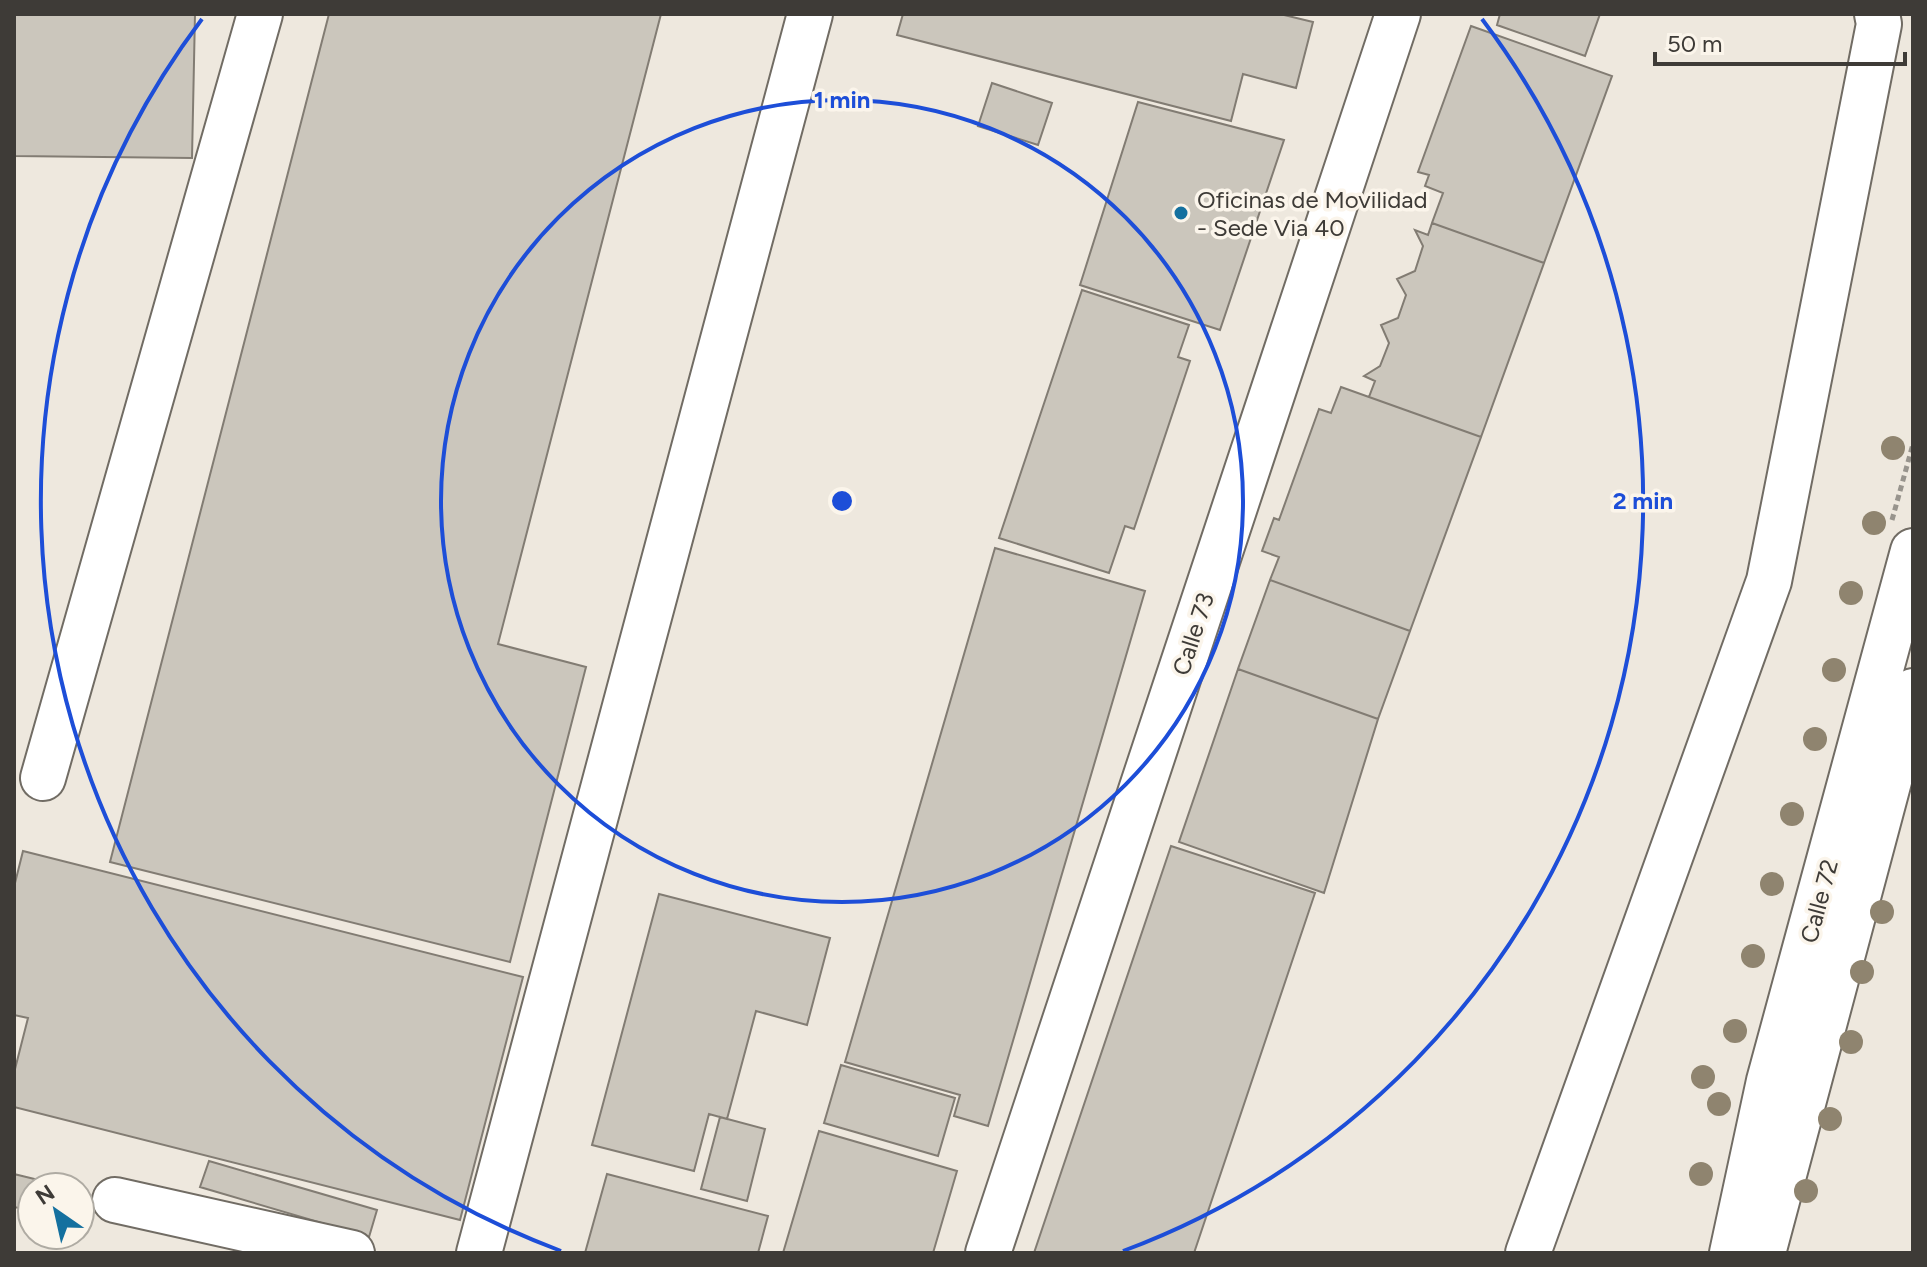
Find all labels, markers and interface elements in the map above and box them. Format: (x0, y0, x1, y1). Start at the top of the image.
scale bar (1655, 16, 1905, 66)
text: 50 m (1667, 29, 1723, 58)
text: 1 min (814, 85, 870, 114)
place label: Oficinas de Movilidad - Sede Via 40 (1197, 185, 1428, 242)
marker: Oficinas de Movilidad - Sede Via 40 (1172, 204, 1190, 222)
text: 2 min (1613, 486, 1673, 515)
centre of rings (828, 487, 856, 515)
street label: Calle 73 (1166, 589, 1220, 679)
street label: Calle 72 (1794, 856, 1844, 946)
north arrow (16, 1171, 96, 1251)
text: N (30, 1179, 60, 1211)

